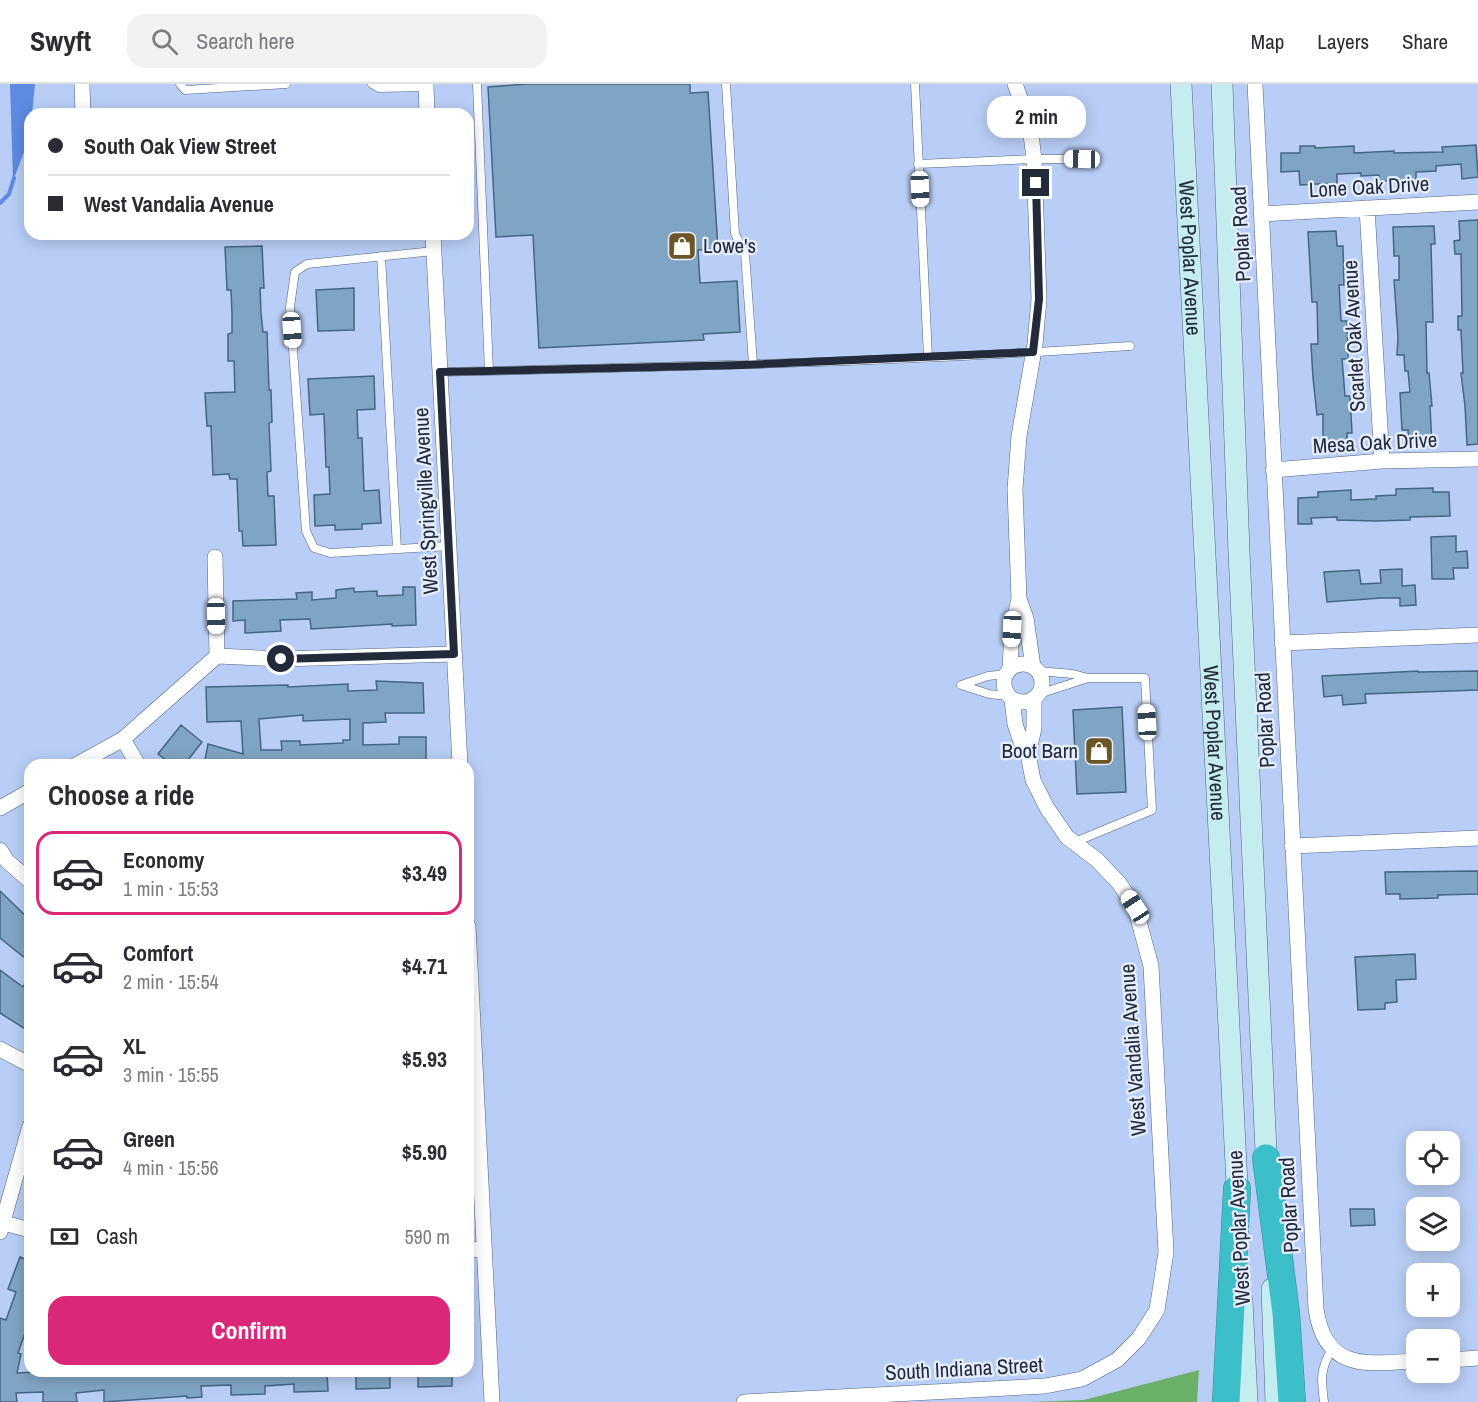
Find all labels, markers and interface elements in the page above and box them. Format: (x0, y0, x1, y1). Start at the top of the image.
search box (127, 14, 547, 68)
text: Swyft (30, 22, 91, 60)
icon: search (148, 25, 181, 58)
text: Search here (196, 26, 295, 56)
text: Map (1251, 27, 1284, 56)
text: Layers (1317, 27, 1369, 56)
text: Share (1402, 27, 1448, 56)
callout: 2 min (986, 96, 1086, 138)
text: 2 min (1015, 103, 1058, 130)
text: South Oak View Street (84, 131, 276, 161)
car (1064, 150, 1100, 168)
route end (1022, 169, 1049, 196)
street label: Lone Oak Drive (1308, 169, 1430, 204)
car (910, 171, 930, 207)
street label: West Poplar Avenue (1172, 179, 1209, 336)
street label: Poplar Road (1224, 185, 1257, 283)
text: West Vandalia Avenue (84, 189, 274, 219)
shop icon: Lowe's (666, 230, 698, 262)
place label: Lowe's (703, 231, 756, 260)
street label: Scarlet Oak Avenue (1335, 259, 1372, 413)
car (282, 311, 302, 349)
street label: West Springville Avenue (406, 407, 445, 595)
street label: Mesa Oak Drive (1312, 425, 1438, 460)
car (207, 598, 225, 634)
car (1002, 611, 1022, 647)
route start (267, 645, 294, 672)
street label: West Poplar Avenue (1197, 665, 1233, 822)
street label: Poplar Road (1248, 671, 1281, 769)
car (1137, 704, 1157, 740)
shop icon: Boot Barn (1083, 735, 1115, 767)
place label: Boot Barn (1001, 736, 1078, 765)
text: Choose a ride (48, 777, 194, 813)
text: Economy (123, 845, 204, 875)
icon: car (51, 846, 105, 900)
text: $3.49 (402, 858, 447, 888)
text: 1 min · 15:53 (123, 875, 219, 902)
car (1118, 887, 1152, 927)
text: Comfort (123, 938, 193, 968)
icon: car (51, 939, 105, 993)
text: $4.71 (402, 951, 447, 981)
street label: West Vandalia Avenue (1112, 963, 1153, 1137)
text: 2 min · 15:54 (123, 968, 219, 995)
text: XL (123, 1031, 146, 1061)
icon: car (51, 1032, 105, 1086)
text: $5.93 (402, 1044, 447, 1074)
text: 3 min · 15:55 (123, 1061, 219, 1088)
text: Green (123, 1124, 175, 1154)
icon: car (51, 1125, 105, 1179)
map controls (1406, 1131, 1460, 1383)
button: locate (1406, 1131, 1460, 1185)
text: $5.90 (402, 1137, 447, 1167)
street label: West Poplar Avenue (1220, 1150, 1257, 1306)
text: 4 min · 15:56 (123, 1154, 219, 1181)
street label: Poplar Road (1272, 1156, 1305, 1254)
button: layers (1406, 1197, 1460, 1251)
icon: cash (48, 1220, 81, 1253)
text: Cash (96, 1221, 138, 1251)
text: 590 m (404, 1223, 450, 1250)
button: + (1406, 1263, 1460, 1317)
button: Confirm (48, 1296, 450, 1365)
button: − (1406, 1329, 1460, 1383)
street label: South Indiana Street (884, 1350, 1044, 1387)

